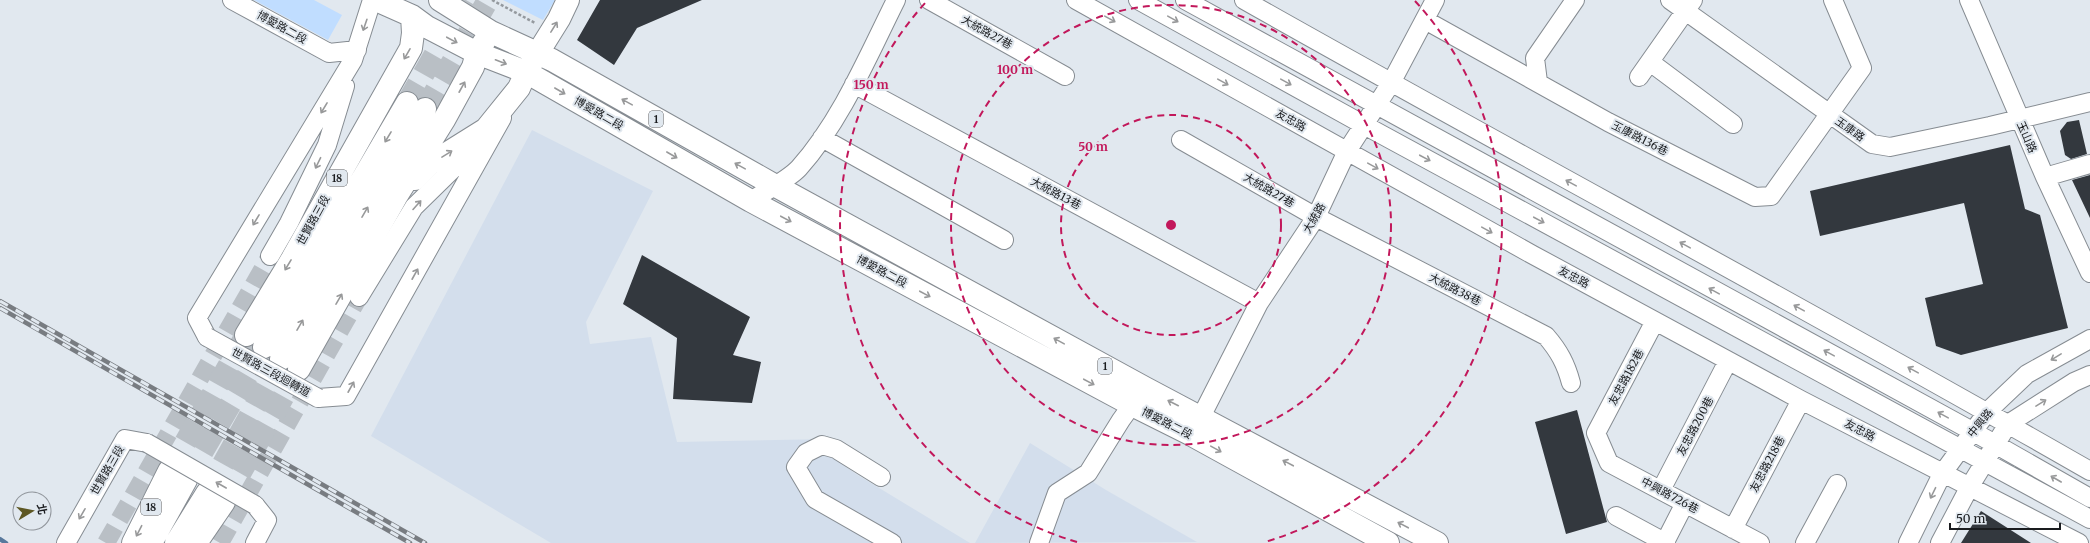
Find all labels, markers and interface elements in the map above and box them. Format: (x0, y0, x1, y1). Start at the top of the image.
street label: 博愛路二段 (255, 8, 309, 46)
street label: 大統路27巷 (959, 12, 1015, 52)
one-way arrow (1104, 16, 1116, 23)
one-way arrow (1166, 16, 1178, 23)
one-way arrow (361, 19, 368, 32)
one-way arrow (550, 21, 558, 33)
one-way arrow (446, 37, 458, 44)
one-way arrow (403, 48, 411, 60)
one-way arrow (495, 59, 507, 67)
text: 100 m (997, 62, 1033, 77)
text: 150 m (854, 77, 889, 92)
one-way arrow (1280, 78, 1292, 86)
one-way arrow (1217, 79, 1229, 87)
one-way arrow (458, 81, 466, 93)
one-way arrow (554, 87, 566, 95)
street label: 博愛路二段 (572, 93, 626, 133)
one-way arrow (621, 98, 633, 106)
one-way arrow (319, 102, 327, 114)
street label: 友忠路 (1273, 106, 1309, 134)
road number: 1 (649, 111, 663, 127)
street label: 玉康路 (1832, 114, 1868, 144)
street label: 玉康路136巷 (1609, 118, 1671, 158)
street label: 玉山路 (2014, 119, 2040, 155)
one-way arrow (383, 130, 391, 142)
text: 50 m (1078, 139, 1108, 154)
one-way arrow (441, 149, 453, 157)
one-way arrow (666, 152, 678, 160)
one-way arrow (1419, 155, 1431, 162)
one-way arrow (314, 157, 321, 169)
one-way arrow (734, 162, 746, 170)
one-way arrow (1367, 163, 1379, 171)
road number: 18 (327, 170, 347, 186)
street label: 大統路27巷 (1241, 170, 1297, 210)
street label: 大統路13巷 (1028, 174, 1084, 212)
one-way arrow (1566, 178, 1578, 186)
street label: 世賢路三段 (294, 193, 332, 247)
one-way arrow (413, 200, 422, 210)
street label: 大統路 (1300, 200, 1328, 236)
one-way arrow (362, 206, 370, 218)
one-way arrow (252, 214, 260, 226)
one-way arrow (780, 216, 792, 223)
one-way arrow (1533, 217, 1545, 224)
centre of rings (1164, 218, 1178, 232)
one-way arrow (1481, 226, 1493, 234)
one-way arrow (1680, 241, 1692, 249)
street label: 博愛路二段 (854, 252, 910, 290)
one-way arrow (284, 259, 292, 270)
street label: 友忠路 (1556, 263, 1592, 291)
one-way arrow (411, 268, 419, 280)
street label: 大統路38巷 (1427, 270, 1483, 308)
one-way arrow (1709, 286, 1721, 294)
one-way arrow (919, 291, 931, 298)
one-way arrow (335, 293, 343, 305)
one-way arrow (1793, 303, 1805, 311)
one-way arrow (297, 319, 305, 331)
one-way arrow (1053, 337, 1065, 344)
street label: 世賢路三段迴轉道 (229, 345, 313, 399)
street label: 友忠路182巷 (1605, 347, 1647, 407)
one-way arrow (1823, 349, 1835, 356)
one-way arrow (2051, 353, 2062, 361)
road number: 1 (1098, 358, 1112, 374)
one-way arrow (1907, 366, 1919, 374)
one-way arrow (1082, 379, 1094, 387)
one-way arrow (348, 381, 356, 393)
street label: 友忠路200巷 (1674, 394, 1716, 458)
one-way arrow (1167, 398, 1179, 406)
one-way arrow (2036, 399, 2047, 407)
street label: 博愛路二段 (1139, 404, 1195, 442)
street label: 中興路 (1964, 406, 1996, 440)
one-way arrow (1937, 411, 1949, 419)
street label: 友忠路 (1842, 416, 1878, 444)
street label: 友忠路218巷 (1746, 434, 1788, 494)
street label: 世賢路三段 (87, 443, 127, 497)
one-way arrow (1210, 446, 1222, 453)
one-way arrow (1282, 459, 1294, 467)
street label: 中興路726巷 (1639, 474, 1701, 516)
one-way arrow (2050, 474, 2062, 482)
one-way arrow (216, 481, 228, 489)
one-way arrow (1929, 487, 1936, 499)
north arrow (12, 491, 52, 531)
road number: 18 (141, 499, 161, 515)
text: 北 (34, 503, 50, 516)
scale bar (1950, 505, 2060, 531)
one-way arrow (78, 508, 86, 520)
text: 50 m (1956, 511, 1985, 526)
one-way arrow (1397, 520, 1409, 528)
one-way arrow (135, 525, 143, 537)

